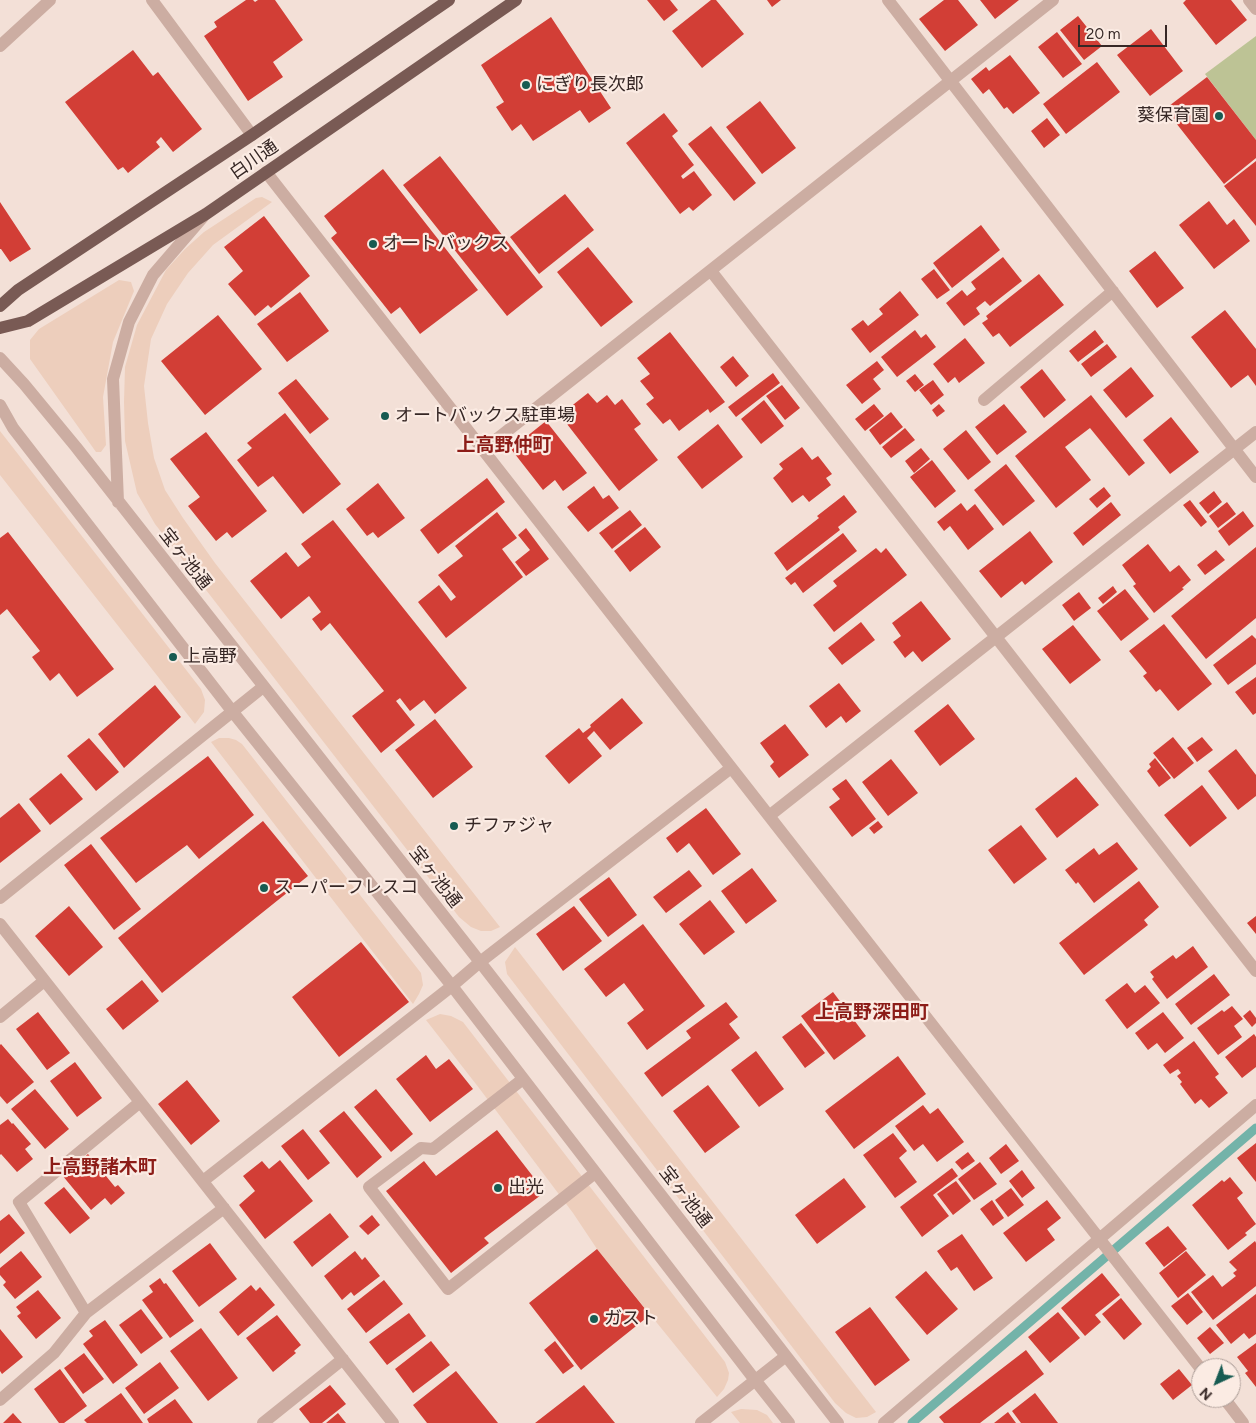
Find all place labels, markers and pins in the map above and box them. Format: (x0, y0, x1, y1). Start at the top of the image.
place label: にぎり長次郎 (536, 74, 644, 96)
marker: にぎり長次郎 (520, 79, 532, 91)
place label: 葵保育園 (1137, 105, 1209, 127)
marker: 葵保育園 (1213, 110, 1225, 122)
place label: オートバックス (383, 233, 509, 255)
marker: オートバックス (367, 238, 379, 250)
place label: オートバックス駐車場 (395, 405, 575, 427)
marker: オートバックス駐車場 (379, 410, 391, 422)
place label: 上高野 (183, 646, 237, 668)
marker: 上高野 (167, 651, 179, 663)
place label: チファジャ (464, 815, 554, 837)
marker: チファジャ (448, 820, 460, 832)
place label: スーパーフレスコ (274, 877, 418, 899)
marker: スーパーフレスコ (258, 882, 270, 894)
place label: 出光 (508, 1177, 544, 1199)
marker: 出光 (492, 1182, 504, 1194)
place label: ガスト (604, 1308, 658, 1330)
marker: ガスト (588, 1313, 600, 1325)

